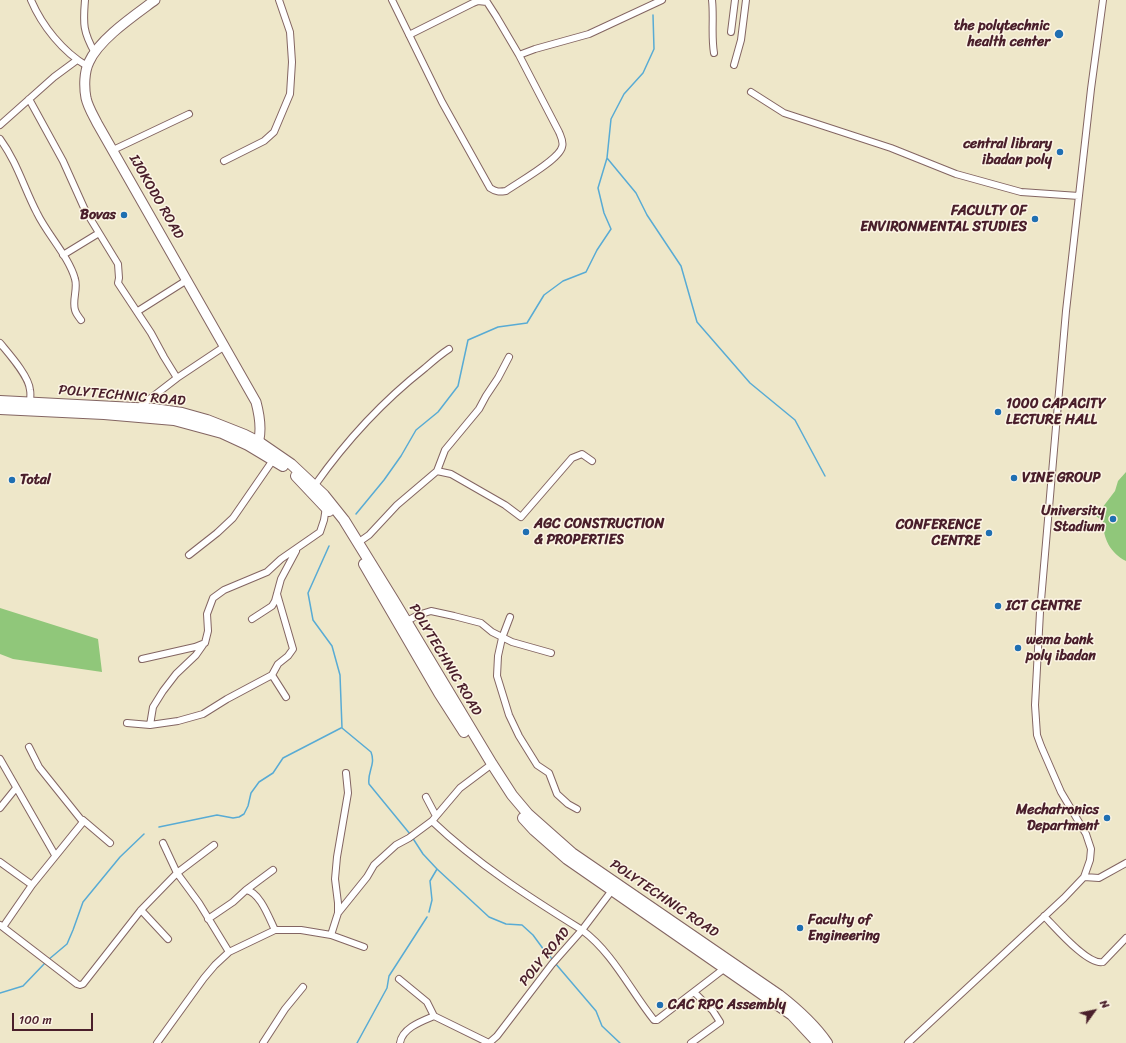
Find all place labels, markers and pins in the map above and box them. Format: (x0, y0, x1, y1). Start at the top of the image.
place label: the polytechnic health center (954, 18, 1050, 50)
marker: the polytechnic health center (1053, 28, 1065, 40)
place label: central library ibadan poly (963, 136, 1052, 168)
marker: central library ibadan poly (1055, 147, 1065, 157)
place label: FACULTY OF ENVIRONMENTAL STUDIES (860, 203, 1027, 236)
place label: Bovas (80, 207, 116, 223)
marker: Bovas (119, 210, 129, 220)
marker: FACULTY OF ENVIRONMENTAL STUDIES (1030, 214, 1040, 224)
place label: 1000 CAPACITY LECTURE HALL (1006, 396, 1106, 428)
marker: 1000 CAPACITY LECTURE HALL (993, 407, 1003, 417)
place label: VINE GROUP (1022, 470, 1101, 486)
place label: Total (20, 472, 51, 488)
marker: VINE GROUP (1009, 473, 1019, 483)
marker: Total (7, 475, 17, 485)
place label: University Stadium (1041, 503, 1105, 536)
marker: University Stadium (1108, 514, 1118, 524)
place label: AGC CONSTRUCTION & PROPERTIES (534, 516, 664, 548)
place label: CONFERENCE CENTRE (896, 517, 981, 550)
marker: AGC CONSTRUCTION & PROPERTIES (521, 527, 531, 537)
marker: CONFERENCE CENTRE (984, 528, 994, 538)
place label: ICT CENTRE (1006, 598, 1081, 614)
marker: ICT CENTRE (993, 601, 1003, 611)
place label: wema bank poly ibadan (1026, 632, 1096, 664)
marker: wema bank poly ibadan (1013, 643, 1023, 653)
place label: Mechatronics Department (1016, 802, 1099, 834)
marker: Mechatronics Department (1102, 813, 1112, 823)
place label: Faculty of Engineering (808, 912, 880, 944)
marker: Faculty of Engineering (795, 923, 805, 933)
place label: CAC RPC Assembly (668, 997, 786, 1013)
marker: CAC RPC Assembly (655, 1000, 665, 1010)

